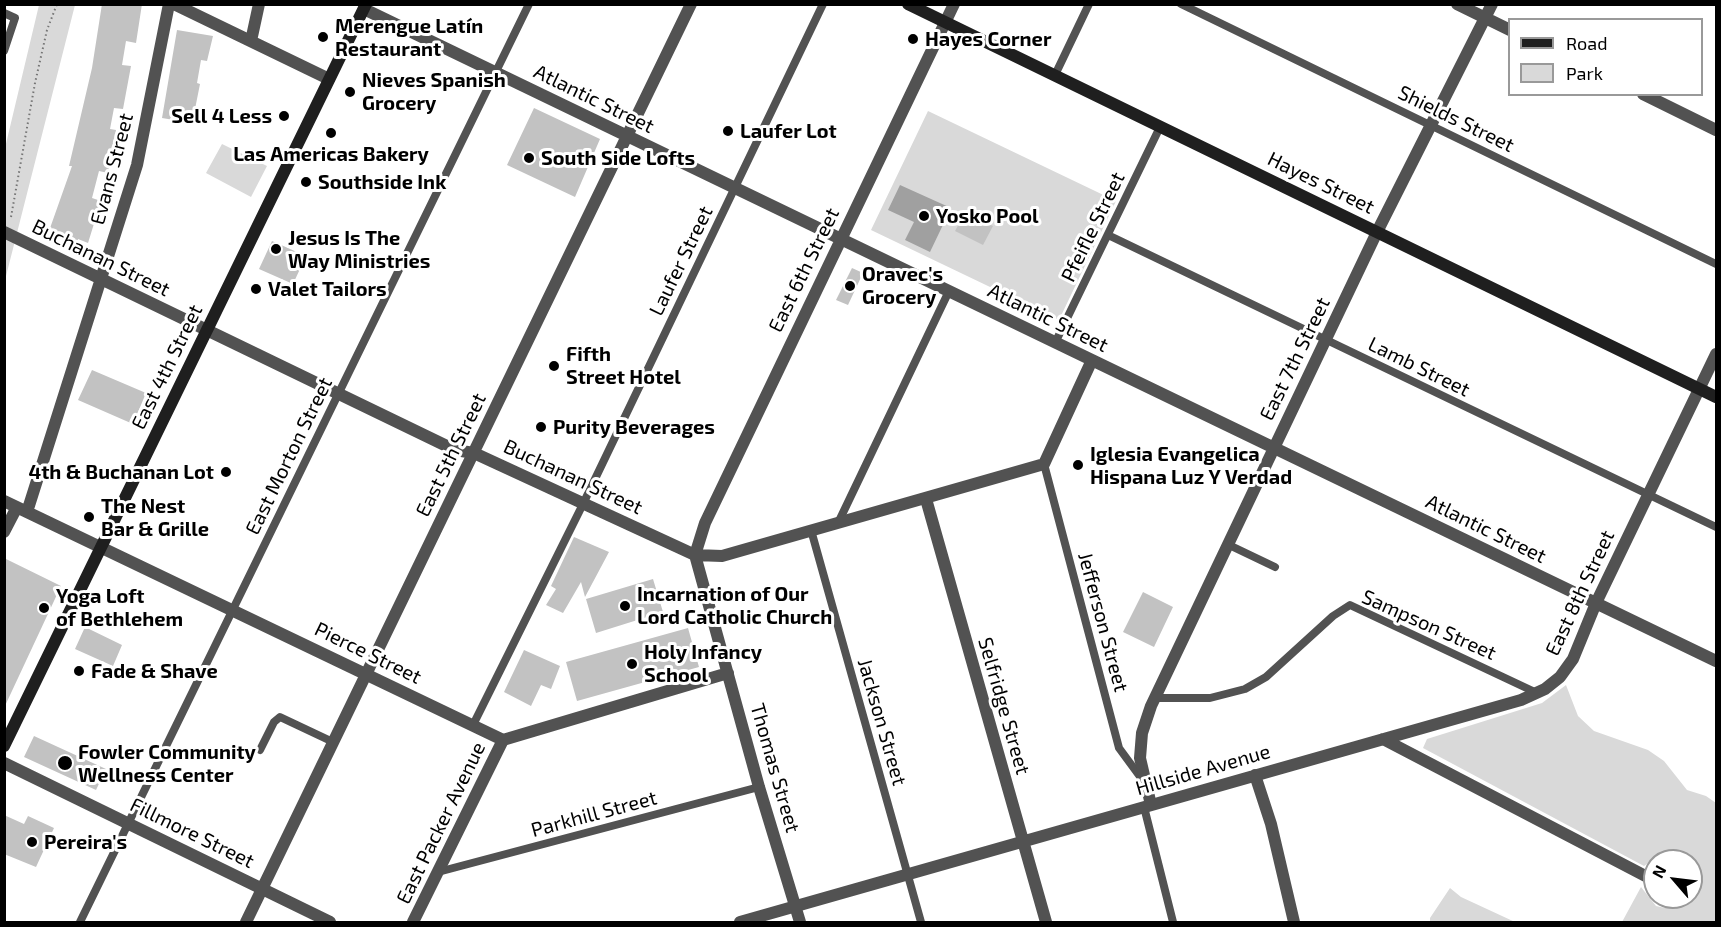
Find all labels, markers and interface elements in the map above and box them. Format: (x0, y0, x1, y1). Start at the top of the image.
place label: Merengue Latín Restaurant (335, 14, 483, 61)
legend (1508, 18, 1703, 96)
place label: Hayes Corner (925, 27, 1051, 51)
marker: Merengue Latín Restaurant (316, 30, 330, 44)
marker: Hayes Corner (906, 32, 920, 46)
text: Road (1566, 32, 1607, 54)
street label: Atlantic Street (530, 60, 658, 138)
text: Park (1566, 62, 1603, 84)
place label: Nieves Spanish Grocery (362, 68, 506, 115)
street label: Shields Street (1394, 81, 1518, 157)
marker: Nieves Spanish Grocery (343, 85, 357, 99)
place label: Sell 4 Less (171, 104, 272, 128)
marker: Sell 4 Less (277, 109, 291, 123)
street label: Evans Street (86, 111, 138, 227)
place label: Laufer Lot (740, 119, 837, 143)
marker: Laufer Lot (721, 124, 735, 138)
marker: Las Americas Bakery (324, 126, 338, 140)
place label: Las Americas Bakery (233, 142, 429, 166)
place label: South Side Lofts (541, 146, 695, 170)
street label: Hayes Street (1264, 147, 1378, 219)
marker: South Side Lofts (522, 151, 536, 165)
street label: Pfeifle Street (1056, 168, 1130, 286)
place label: Southside Ink (318, 170, 446, 194)
marker: Southside Ink (299, 175, 313, 189)
street label: Laufer Street (644, 202, 718, 320)
street label: East 6th Street (764, 204, 844, 336)
place label: Yosko Pool (936, 204, 1039, 228)
marker: Yosko Pool (917, 209, 931, 223)
street label: Buchanan Street (28, 214, 174, 302)
place label: Jesus Is The Way Ministries (288, 226, 430, 273)
marker: Jesus Is The Way Ministries (269, 242, 283, 256)
place label: Oravec's Grocery (862, 262, 943, 309)
place label: Valet Tailors (268, 277, 387, 301)
marker: Oravec's Grocery (843, 279, 857, 293)
street label: Atlantic Street (984, 279, 1112, 357)
marker: Valet Tailors (249, 282, 263, 296)
street label: East 7th Street (1255, 294, 1335, 424)
street label: East 4th Street (126, 301, 208, 433)
street label: Lamb Street (1364, 332, 1474, 402)
place label: Fifth Street Hotel (566, 342, 681, 389)
marker: Fifth Street Hotel (547, 359, 561, 373)
street label: East Morton Street (241, 373, 337, 539)
street label: East 5th Street (411, 389, 491, 521)
place label: Purity Beverages (553, 415, 715, 439)
marker: Purity Beverages (534, 420, 548, 434)
street label: Buchanan Street (500, 434, 646, 520)
place label: Iglesia Evangelica Hispana Luz Y Verdad (1090, 442, 1292, 489)
marker: Iglesia Evangelica Hispana Luz Y Verdad (1071, 458, 1085, 472)
place label: 4th & Buchanan Lot (28, 460, 214, 484)
marker: 4th & Buchanan Lot (219, 465, 233, 479)
street label: Atlantic Street (1422, 490, 1550, 568)
place label: The Nest Bar & Grille (101, 494, 209, 541)
marker: The Nest Bar & Grille (82, 510, 96, 524)
street label: East 8th Street (1540, 526, 1620, 660)
street label: Jefferson Street (1073, 550, 1133, 694)
place label: Incarnation of Our Lord Catholic Church (637, 582, 832, 629)
place label: Yoga Loft of Bethlehem (56, 584, 183, 631)
street label: Sampson Street (1358, 585, 1500, 665)
marker: Incarnation of Our Lord Catholic Church (618, 599, 632, 613)
marker: Yoga Loft of Bethlehem (37, 601, 51, 615)
street label: Pierce Street (311, 617, 425, 689)
street label: Selfridge Street (973, 635, 1035, 777)
place label: Holy Infancy School (644, 640, 762, 687)
street label: Jackson Street (852, 656, 912, 788)
marker: Holy Infancy School (625, 657, 639, 671)
place label: Fade & Shave (91, 659, 218, 683)
marker: Fade & Shave (72, 664, 86, 678)
street label: Thomas Street (745, 701, 805, 835)
street label: East Packer Avenue (391, 738, 491, 908)
street label: Hillside Avenue (1133, 739, 1273, 801)
place label: Fowler Community Wellness Center (78, 740, 256, 787)
marker: Fowler Community Wellness Center (56, 754, 74, 772)
street label: Parkhill Street (528, 786, 660, 842)
street label: Fillmore Street (126, 793, 258, 873)
place label: Pereira's (44, 830, 127, 854)
marker: Pereira's (25, 835, 39, 849)
north arrow (1643, 849, 1703, 909)
text: N (1647, 862, 1670, 881)

